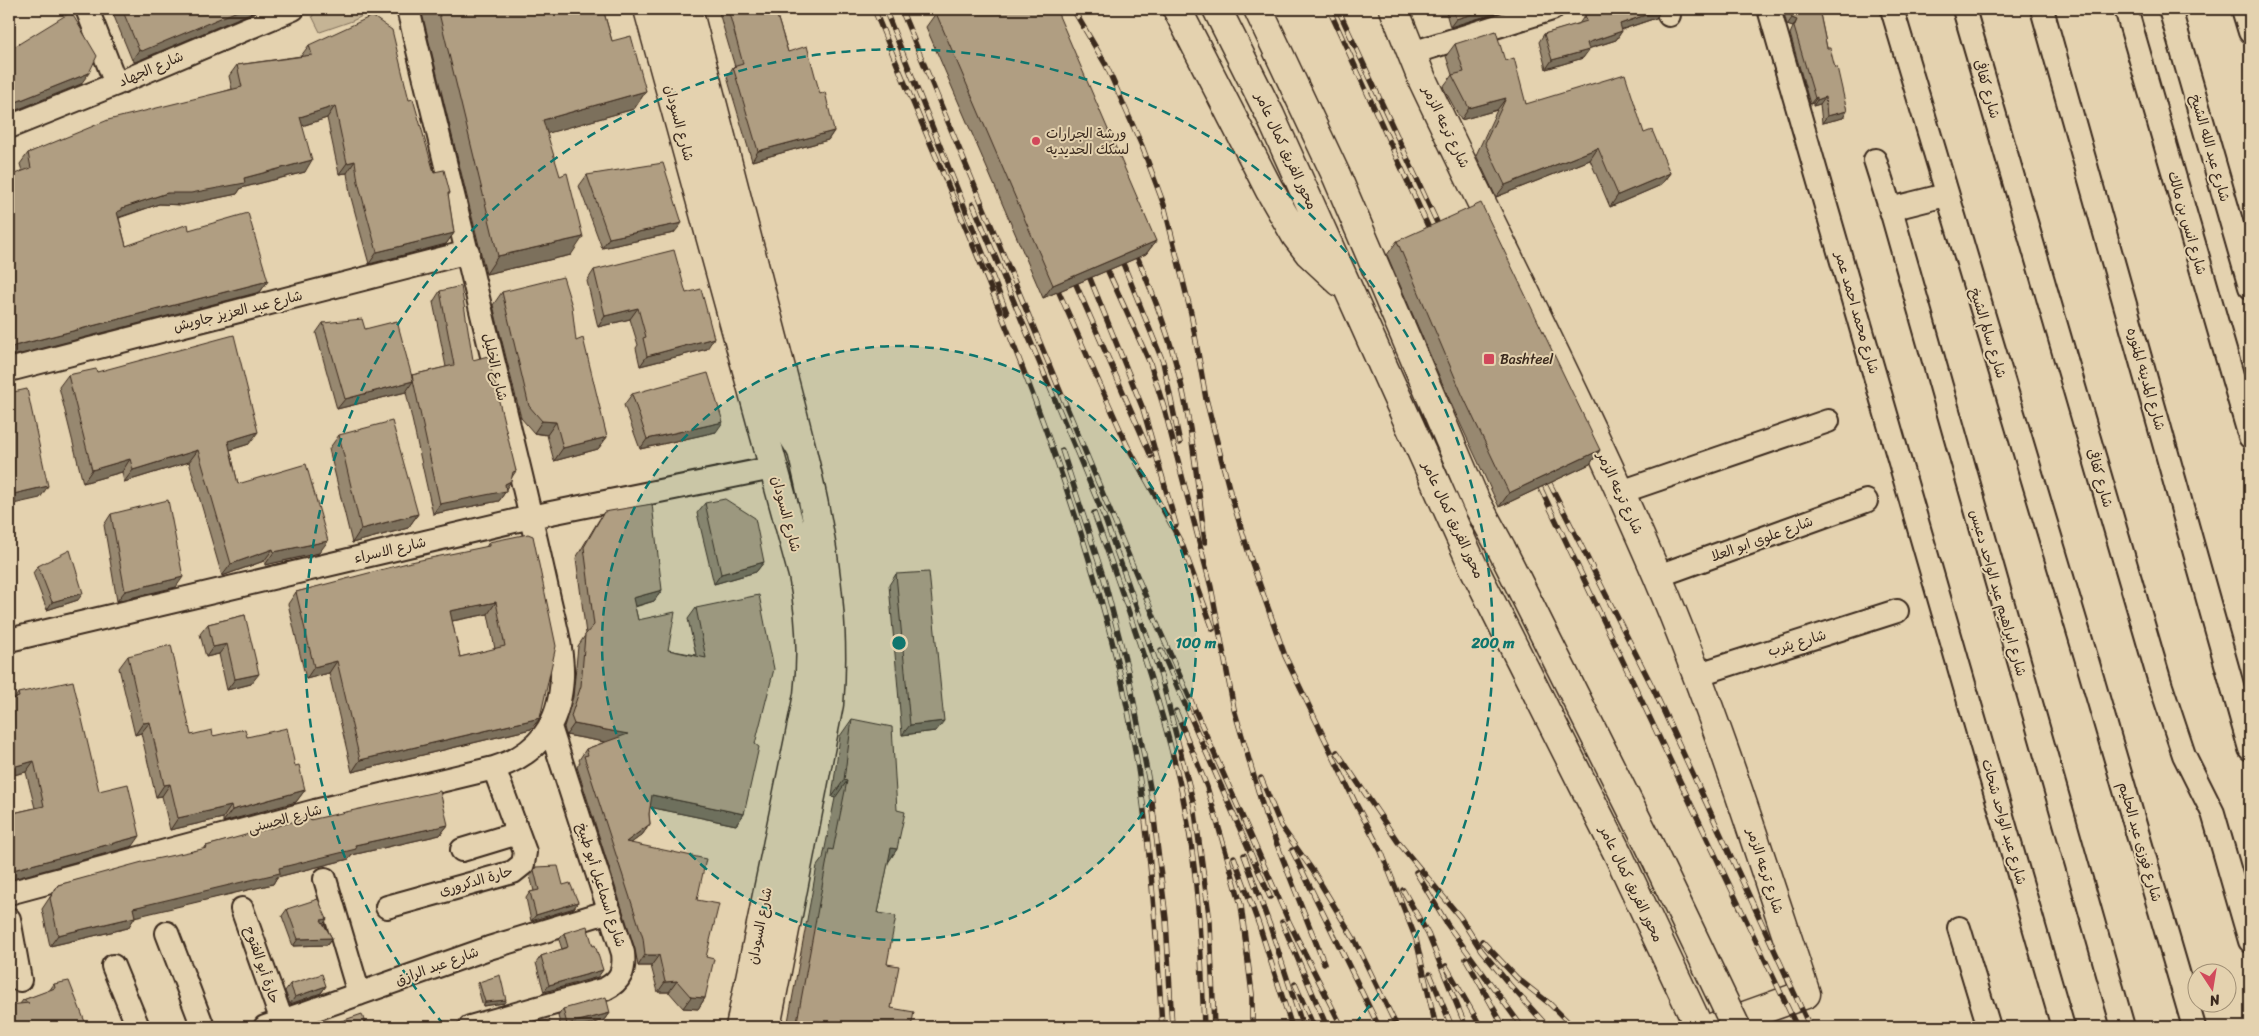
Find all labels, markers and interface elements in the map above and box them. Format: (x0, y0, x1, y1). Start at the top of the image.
street label: شارع الجهاد (114, 44, 188, 94)
street label: شارع كفافى (1967, 56, 2007, 122)
street label: شارع ترعه الزمر (1415, 80, 1477, 173)
street label: شارع السودان (657, 82, 701, 164)
street label: محور الفريق كمال عامر (1247, 87, 1324, 214)
street label: شارع عبد الله الشيخ (2183, 91, 2237, 205)
place label: ورشة الجرارات لسكك الحديديه (1046, 121, 1129, 162)
marker: ورشة الجرارات لسكك الحديديه (1030, 135, 1042, 147)
street label: شارع انس بن مالك (2160, 168, 2214, 278)
street label: شارع محمد احمد عمر (1827, 248, 1886, 377)
street label: شارع عبد العزيز جاويش (171, 283, 305, 339)
street label: شارع سالم الشيخ (1962, 285, 2014, 381)
street label: شارع المدينه المنوره (2119, 324, 2173, 434)
street label: شارع الخليل (475, 331, 515, 403)
place label: Bashteel (1500, 347, 1554, 372)
marker: Bashteel (1482, 352, 1496, 366)
street label: شارع كفافى (2080, 445, 2120, 511)
street label: شارع ترعه الزمر (1589, 446, 1650, 539)
street label: محور الفريق كمال عامر (1414, 456, 1491, 583)
street label: شارع السودان (764, 473, 808, 555)
street label: شارع ابراهيم عبد الواحد دعبس (1962, 507, 2034, 679)
street label: شارع علوى ابو العلا (1707, 509, 1817, 569)
street label: شارع الاسراء (351, 530, 429, 570)
street label: شارع يثرب (1764, 622, 1830, 664)
text: 100 m (1176, 630, 1217, 656)
text: 200 m (1470, 630, 1515, 656)
centre of rings (890, 634, 908, 652)
street label: شارع عبد الواحد شحات (1974, 756, 2034, 888)
street label: شارع فوزى عبد الحليم (2111, 779, 2169, 905)
street label: شارع الحسنى (245, 797, 325, 841)
street label: شارع اسماعيل أبو طبيخ (569, 820, 633, 950)
street label: محور الفريق كمال عامر (1591, 820, 1670, 947)
street label: شارع ترعه الزمر (1739, 824, 1791, 917)
street label: حارة الدكرورى (436, 858, 516, 904)
street label: شارع السودان (740, 885, 780, 967)
street label: حارة أبو الفتوح (237, 923, 287, 1007)
street label: شارع عبد الرازق (391, 939, 483, 993)
north arrow (2186, 964, 2236, 1014)
text: N (2207, 987, 2223, 1014)

